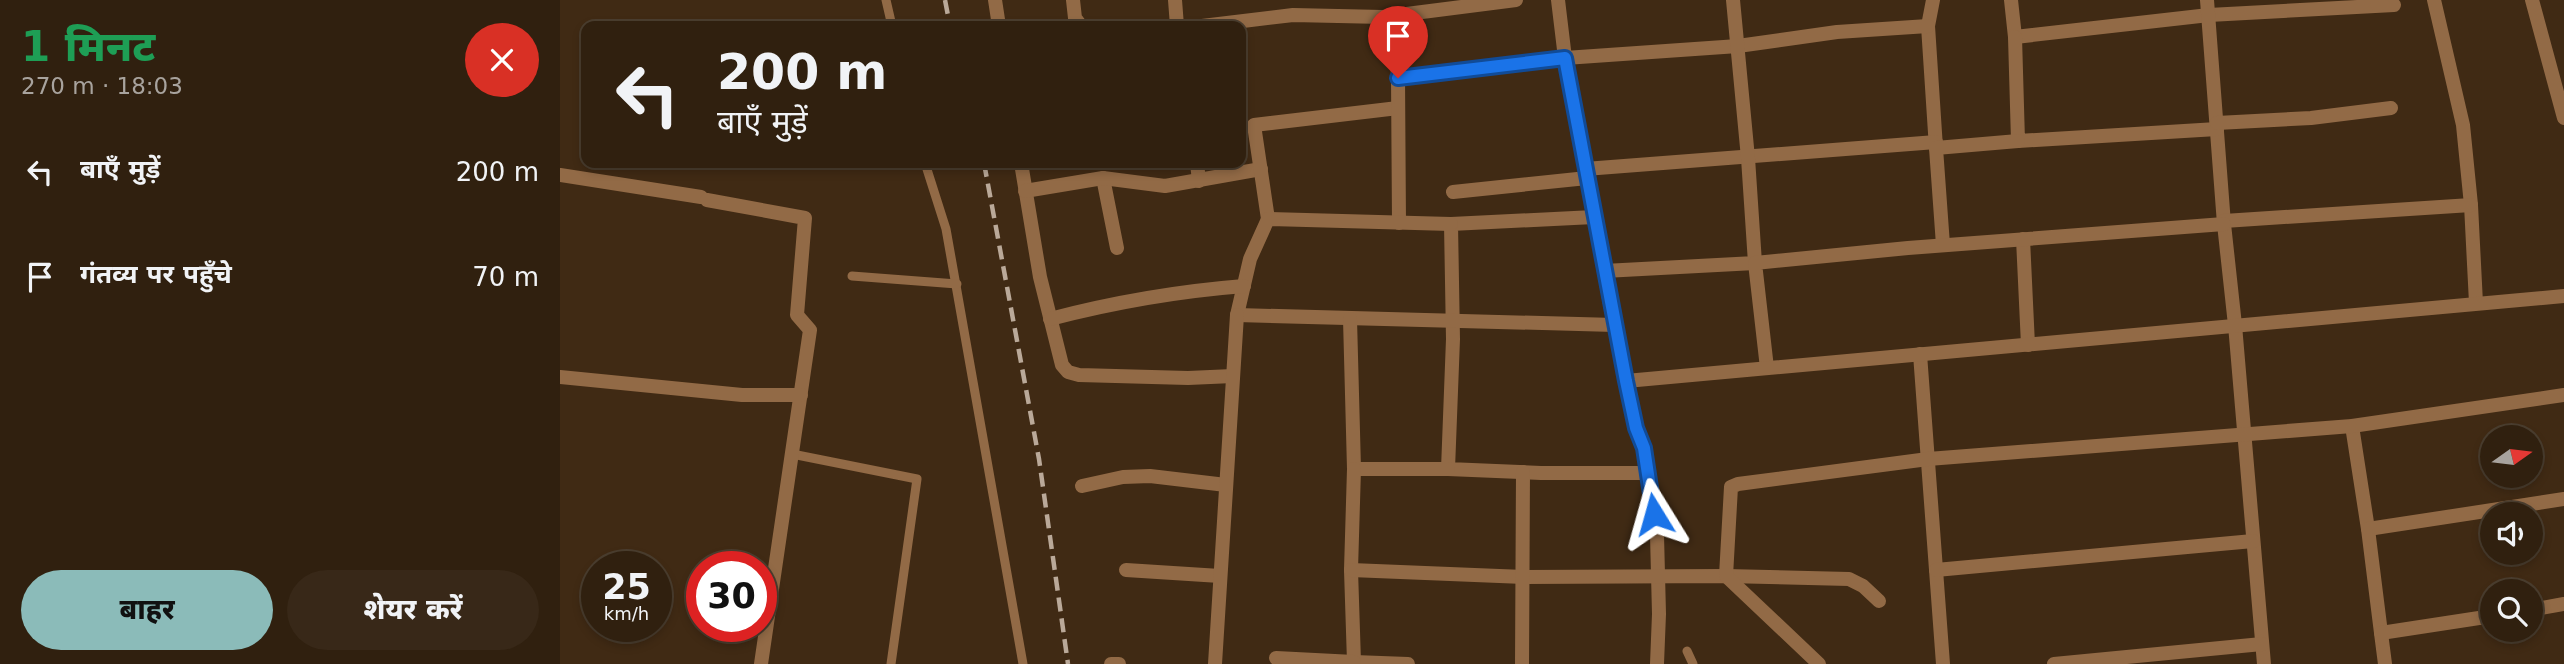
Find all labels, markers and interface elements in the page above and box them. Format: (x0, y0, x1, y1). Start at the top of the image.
pin (1368, 6, 1428, 78)
icon: arrive (1379, 17, 1417, 55)
text: 1 मिनट (21, 22, 155, 71)
button: close (465, 23, 539, 97)
text: 200 m (717, 44, 887, 101)
icon: left (602, 49, 693, 140)
text: 270 m · 18:03 (21, 73, 183, 99)
text: बाएँ मुड़ें (717, 103, 808, 141)
icon: left (21, 153, 59, 191)
text: बाएँ मुड़ें (80, 154, 160, 184)
text: 200 m (456, 157, 539, 187)
icon: arrive (21, 258, 59, 296)
text: गंतव्य पर पहुँचे (80, 259, 232, 289)
text: 70 m (472, 262, 539, 292)
north arrow (2480, 425, 2543, 488)
map controls (2480, 425, 2543, 642)
position arrow (1617, 477, 1691, 551)
button: sound (2480, 502, 2543, 565)
speed limit sign: 30 (686, 551, 777, 642)
text: 25 (602, 567, 651, 607)
button: बाहर (21, 570, 273, 650)
button: शेयर करें (287, 570, 539, 650)
button: search (2480, 579, 2543, 642)
text: km/h (604, 603, 649, 624)

